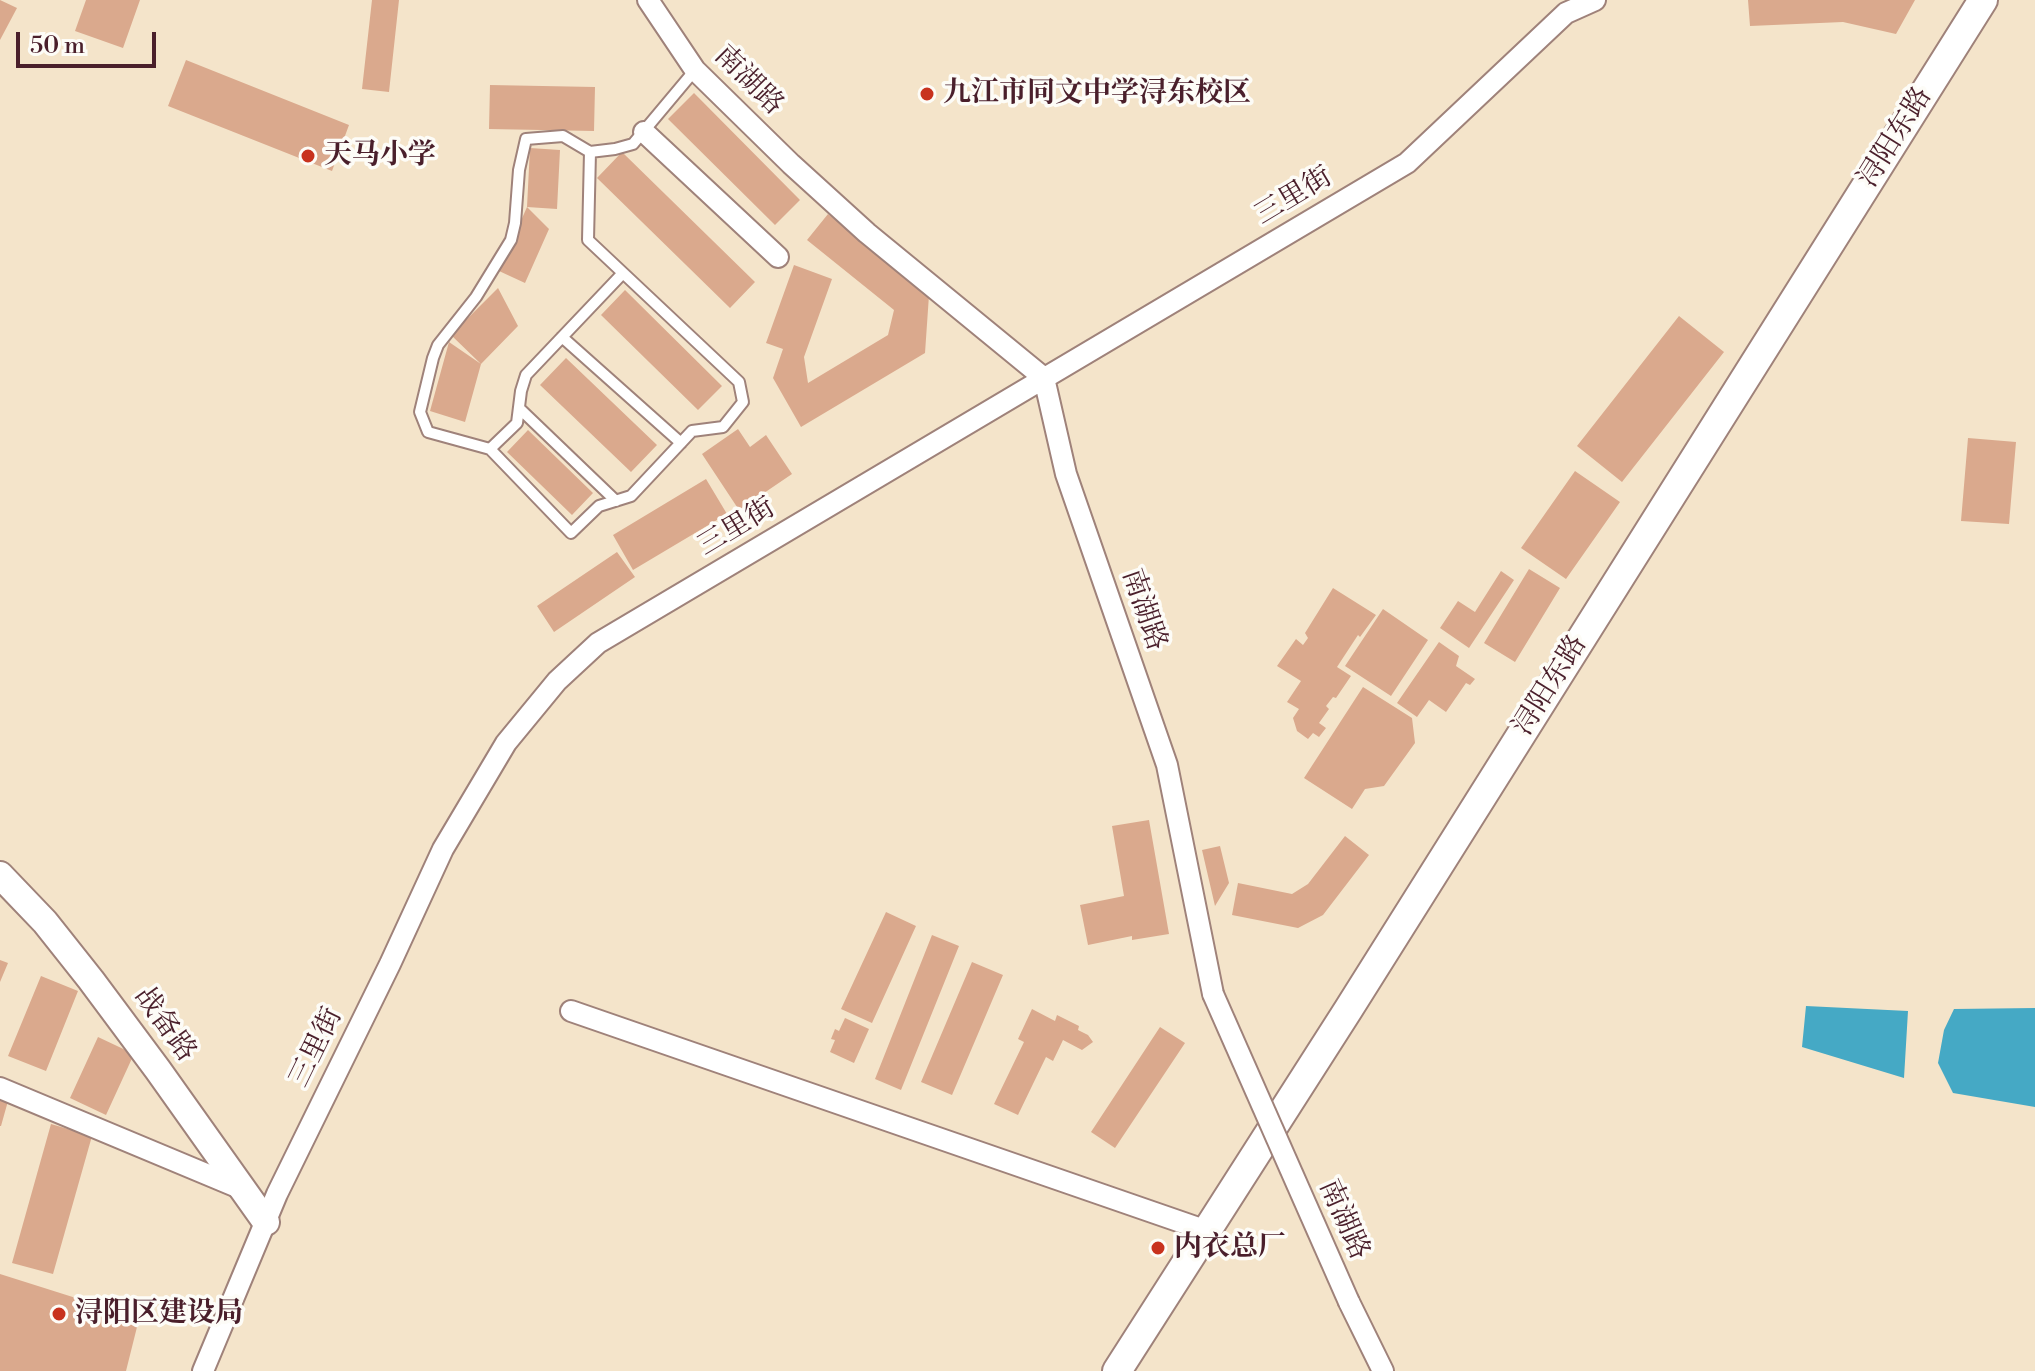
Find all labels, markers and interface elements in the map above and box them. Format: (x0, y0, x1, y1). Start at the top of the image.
scale bar (20, 16, 160, 66)
text: 50 m (30, 31, 85, 61)
street label: 南湖路 (706, 39, 790, 123)
place label: 九江市同文中学浔东校区 (943, 77, 1251, 111)
street label: 浔阳东路 (1852, 82, 1940, 194)
marker: 九江市同文中学浔东校区 (918, 85, 936, 103)
place label: 天马小学 (324, 139, 436, 173)
marker: 天马小学 (299, 147, 317, 165)
street label: 三里街 (1249, 161, 1339, 233)
street label: 三里街 (692, 492, 782, 564)
street label: 南湖路 (1113, 565, 1173, 655)
street label: 浔阳东路 (1507, 630, 1595, 742)
street label: 战备路 (126, 981, 202, 1069)
street label: 三里街 (283, 1003, 351, 1093)
street label: 南湖路 (1311, 1175, 1375, 1265)
place label: 内衣总厂 (1174, 1231, 1286, 1265)
marker: 内衣总厂 (1149, 1239, 1167, 1257)
place label: 浔阳区建设局 (75, 1297, 243, 1331)
marker: 浔阳区建设局 (50, 1305, 68, 1323)

